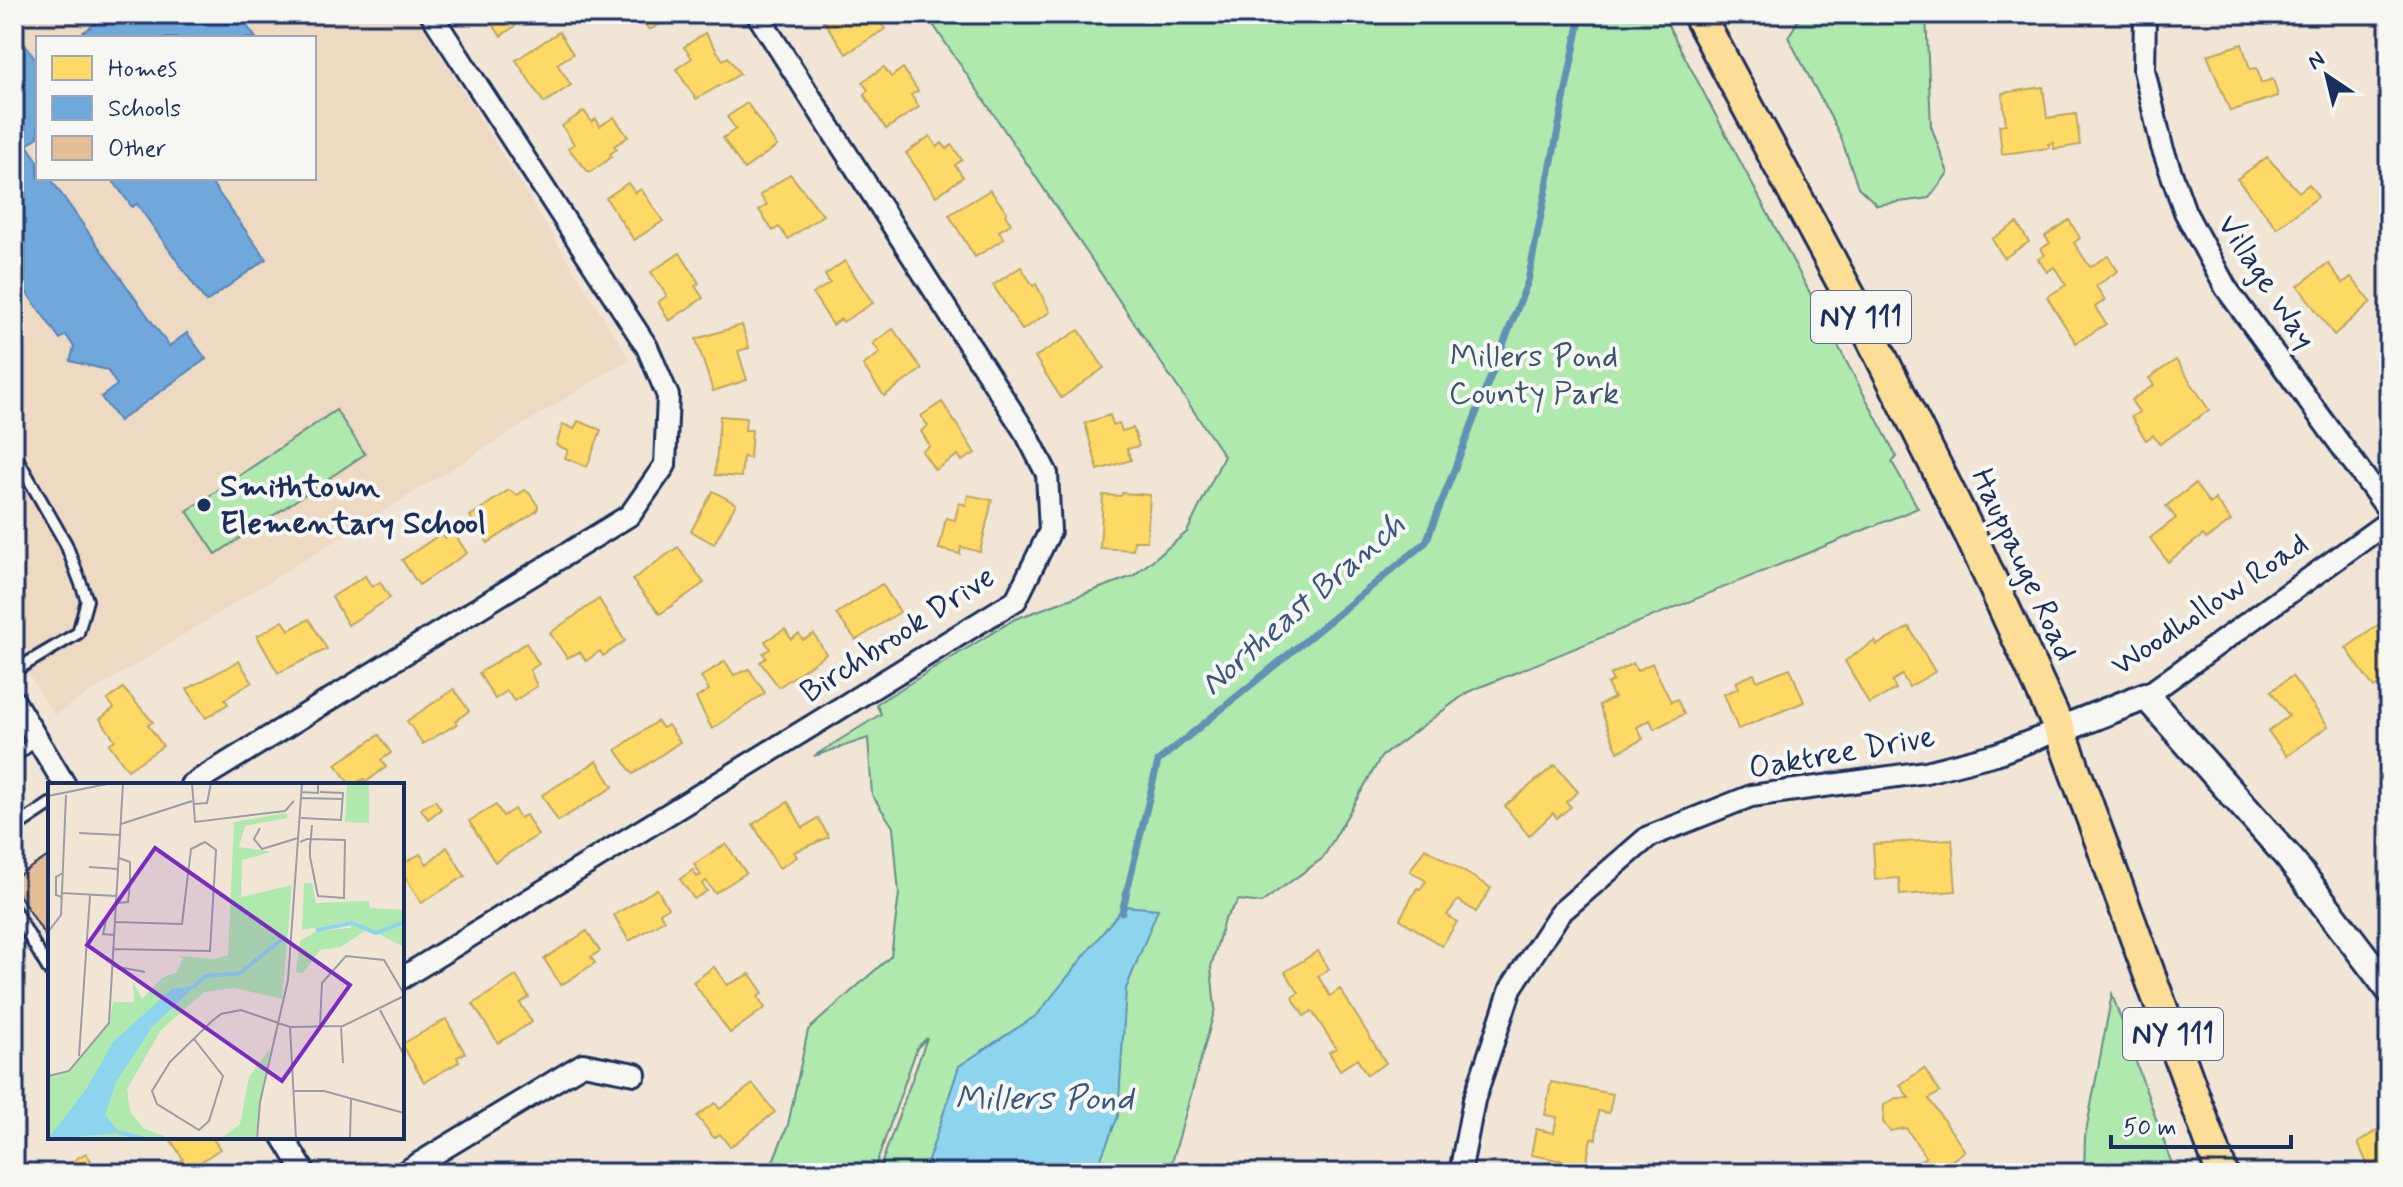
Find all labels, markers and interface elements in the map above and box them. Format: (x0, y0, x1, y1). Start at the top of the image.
legend (36, 36, 316, 180)
north arrow (2287, 36, 2367, 116)
text: N (2303, 46, 2331, 77)
text: Homes (108, 54, 177, 85)
text: Schools (108, 94, 181, 125)
text: Other (108, 134, 166, 165)
street label: Village Way (2207, 206, 2325, 358)
road number: NY 111 (1811, 291, 1911, 343)
park label: Millers Pond County Park (1449, 336, 1619, 415)
street label: Hauppauge Road (1960, 462, 2086, 668)
place label: Smithtown Elementary School (220, 466, 486, 545)
marker: Smithtown Elementary School (195, 496, 213, 514)
water label: Northeast Branch (1191, 503, 1415, 707)
street label: Woodhollow Road (2103, 523, 2317, 687)
street label: Birchbrook Drive (793, 556, 1003, 714)
street label: Oaktree Drive (1745, 716, 1939, 790)
inset map (48, 783, 404, 1139)
road number: NY 111 (2123, 1008, 2223, 1060)
water label: Millers Pond (955, 1077, 1136, 1122)
scale bar (2111, 1099, 2291, 1149)
text: 50 m (2123, 1113, 2177, 1144)

